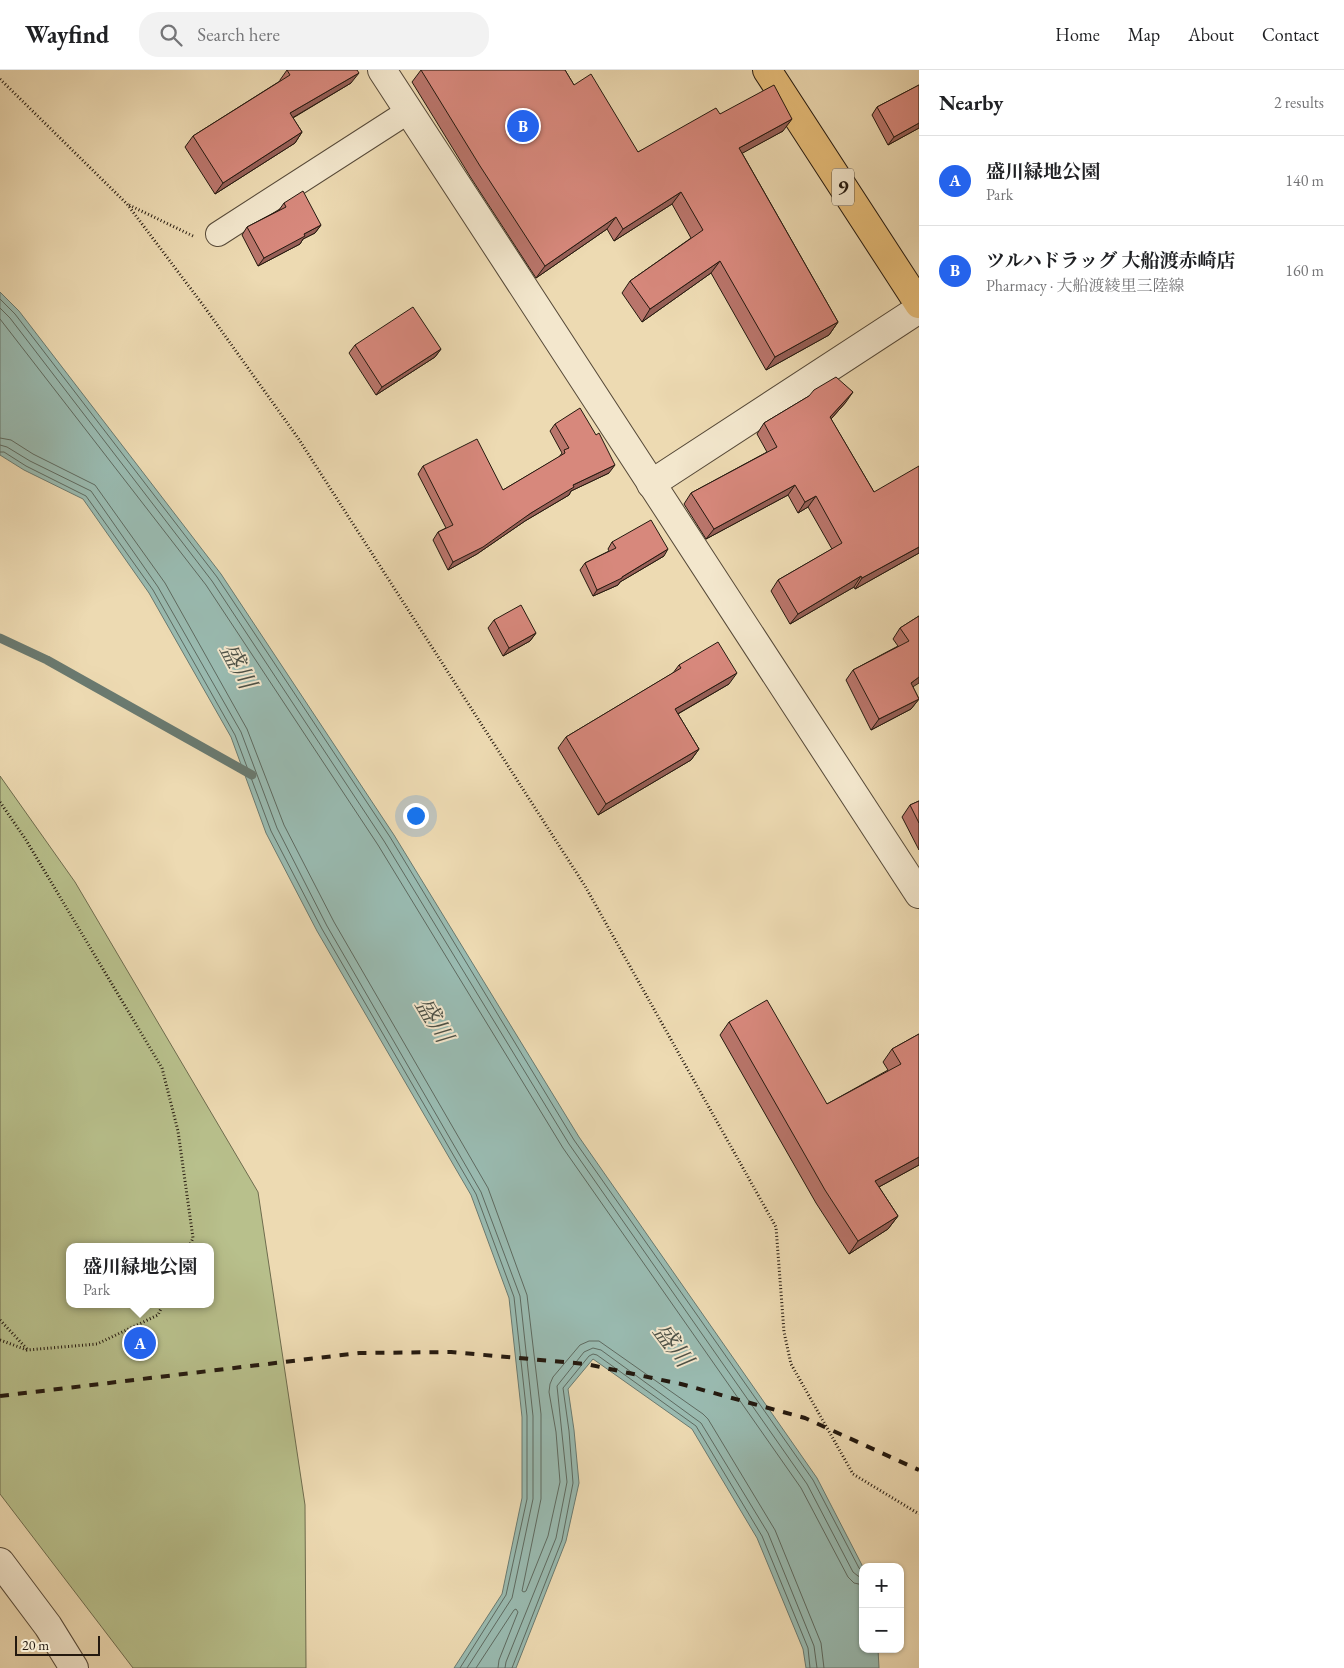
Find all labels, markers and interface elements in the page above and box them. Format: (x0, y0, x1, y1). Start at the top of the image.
search box (139, 12, 489, 57)
text: Wayfind (25, 19, 109, 50)
icon: search (157, 21, 185, 49)
text: Search here (197, 22, 280, 47)
text: Home (1055, 23, 1100, 46)
text: Map (1128, 23, 1160, 46)
text: About (1188, 23, 1234, 46)
text: Contact (1262, 23, 1319, 46)
text: Nearby (939, 89, 1003, 116)
text: 2 results (1274, 92, 1324, 113)
pin: B (507, 107, 539, 145)
text: 盛川緑地公園 (986, 159, 1100, 184)
road number: 9 (832, 168, 854, 206)
text: A (949, 170, 961, 191)
text: 140 m (1285, 170, 1324, 191)
text: Park (986, 184, 1013, 205)
text: ツルハドラッグ 大船渡赤崎店 (986, 248, 1235, 273)
text: B (950, 260, 960, 281)
text: 160 m (1285, 260, 1324, 281)
text: Pharmacy · 大船渡綾里三陸線 (986, 275, 1184, 296)
water label: 盛川 (213, 637, 265, 697)
your location (403, 803, 429, 829)
water label: 盛川 (409, 991, 462, 1051)
popup (66, 1243, 214, 1308)
text: 盛川緑地公園 (83, 1254, 197, 1279)
text: Park (83, 1279, 110, 1300)
water label: 盛川 (647, 1316, 702, 1376)
pin: A (124, 1324, 156, 1362)
map controls (859, 1563, 904, 1653)
button: + (859, 1563, 904, 1608)
button: − (859, 1608, 904, 1653)
scale bar (15, 1633, 100, 1656)
text: 20 m (22, 1636, 49, 1654)

